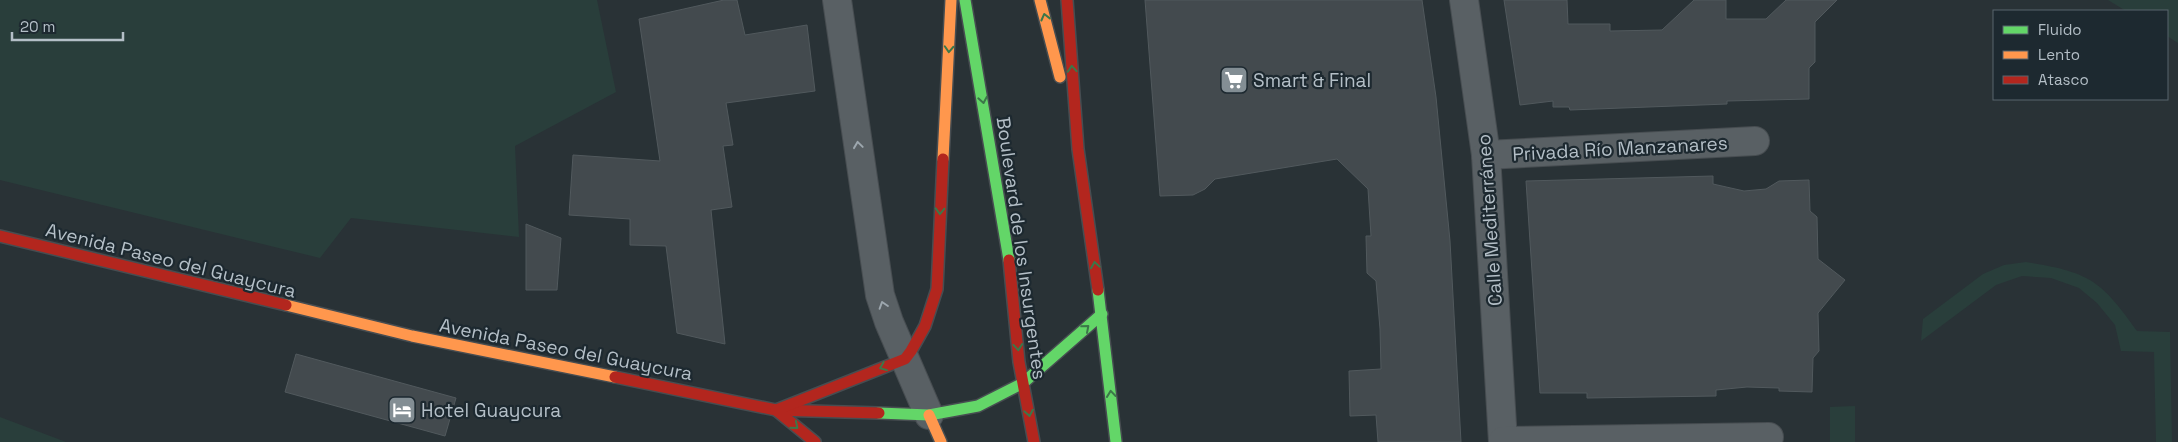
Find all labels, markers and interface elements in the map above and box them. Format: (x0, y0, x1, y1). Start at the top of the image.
scale bar (12, 10, 124, 42)
legend (1993, 10, 2168, 100)
one-way arrow (1040, 13, 1050, 21)
text: 20 m (20, 17, 55, 36)
text: Fluido (2038, 20, 2082, 39)
one-way arrow (943, 45, 954, 53)
text: Lento (2038, 45, 2080, 64)
one-way arrow (1067, 65, 1078, 73)
supermarket icon: Smart & Final (1219, 65, 1249, 95)
place label: Smart & Final (1253, 68, 1371, 93)
text: Atasco (2038, 70, 2089, 89)
one-way arrow (977, 95, 987, 104)
street label: Boulevard de los Insurgentes (991, 115, 1052, 381)
street label: Privada Río Manzanares (1512, 130, 1728, 167)
street label: Calle Mediterráneo (1471, 133, 1508, 307)
one-way arrow (854, 141, 864, 149)
one-way arrow (934, 207, 945, 215)
street label: Avenida Paseo del Guaycura (43, 217, 299, 304)
one-way arrow (1090, 261, 1101, 269)
one-way arrow (879, 302, 889, 310)
street label: Avenida Paseo del Guaycura (437, 313, 695, 386)
one-way arrow (1081, 325, 1090, 334)
one-way arrow (1012, 343, 1023, 351)
one-way arrow (879, 361, 888, 372)
one-way arrow (1106, 389, 1117, 397)
hotel icon: Hotel Guaycura (387, 395, 417, 425)
place label: Hotel Guaycura (421, 398, 561, 423)
one-way arrow (1023, 408, 1033, 417)
one-way arrow (790, 420, 799, 429)

